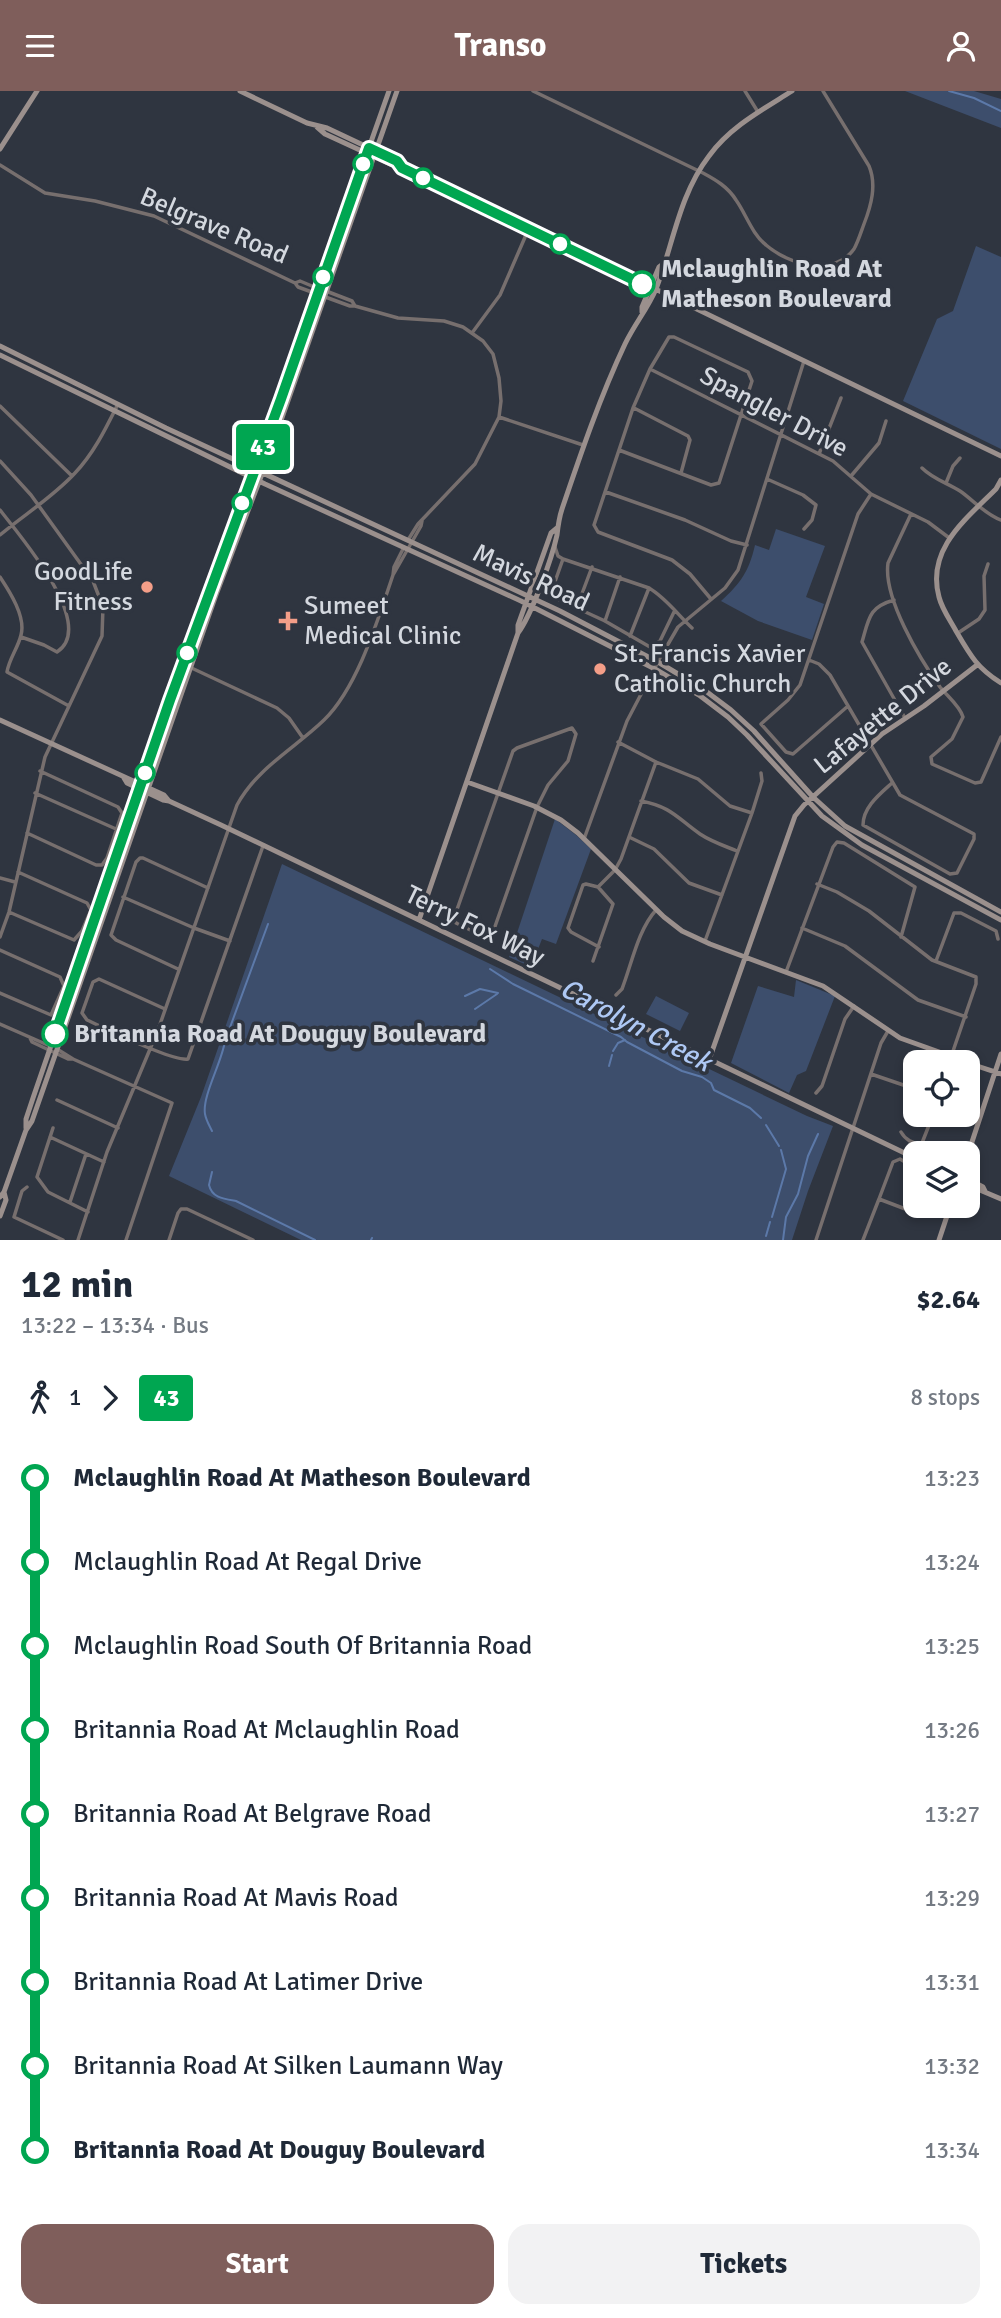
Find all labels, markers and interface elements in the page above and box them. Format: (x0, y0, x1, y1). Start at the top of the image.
text: Transo (454, 26, 547, 65)
icon: menu (21, 27, 59, 65)
icon: person (942, 27, 980, 65)
unlabelled marker (353, 154, 373, 174)
unlabelled marker (413, 168, 433, 188)
street label: Belgrave Road (135, 180, 293, 272)
unlabelled marker (550, 234, 570, 254)
place label: Mclaughlin Road At Matheson Boulevard (661, 253, 892, 315)
unlabelled marker (313, 267, 333, 287)
marker: Mclaughlin Road At Matheson Boulevard (629, 271, 655, 297)
street label: Spangler Drive (694, 360, 854, 464)
line badge: 43 (232, 424, 294, 470)
text: 43 (250, 432, 276, 462)
unlabelled marker (232, 493, 252, 513)
street label: Mavis Road (468, 537, 594, 619)
place label: GoodLife Fitness (34, 556, 133, 618)
marker: GoodLife Fitness (139, 579, 155, 595)
place label: Sumeet Medical Clinic (304, 590, 461, 652)
marker: Sumeet Medical Clinic (278, 611, 298, 631)
place label: St. Francis Xavier Catholic Church (614, 638, 806, 700)
unlabelled marker (177, 643, 197, 663)
street label: Lafayette Drive (808, 651, 958, 781)
marker: St. Francis Xavier Catholic Church (592, 661, 608, 677)
unlabelled marker (135, 763, 155, 783)
street label: Terry Fox Way (400, 879, 550, 973)
water label: Carolyn Creek (555, 971, 720, 1080)
place label: Britannia Road At Douguy Boulevard (74, 1018, 486, 1050)
marker: Britannia Road At Douguy Boulevard (42, 1021, 68, 1047)
map controls (903, 1050, 980, 1218)
button: locate (903, 1050, 980, 1127)
button: layers (903, 1141, 980, 1218)
text: 12 min (21, 1261, 133, 1308)
text: $2.64 (916, 1284, 980, 1316)
text: 13:22 – 13:34 · Bus (21, 1311, 209, 1340)
icon: walk (21, 1379, 59, 1417)
icon: forward (91, 1379, 129, 1417)
text: 1 (69, 1383, 81, 1412)
text: 43 (153, 1383, 179, 1413)
text: 8 stops (910, 1383, 980, 1412)
text: Mclaughlin Road At Matheson Boulevard (73, 1462, 531, 1494)
text: 13:23 (924, 1464, 980, 1493)
text: Mclaughlin Road At Regal Drive (73, 1546, 422, 1578)
text: 13:24 (924, 1548, 980, 1577)
text: Mclaughlin Road South Of Britannia Road (73, 1630, 532, 1662)
text: 13:25 (924, 1632, 980, 1661)
text: Britannia Road At Mclaughlin Road (73, 1714, 460, 1746)
text: 13:26 (924, 1716, 980, 1745)
text: Britannia Road At Belgrave Road (73, 1798, 431, 1830)
text: 13:27 (924, 1800, 980, 1829)
text: Britannia Road At Mavis Road (73, 1882, 399, 1914)
text: 13:29 (924, 1884, 980, 1913)
text: Britannia Road At Latimer Drive (73, 1966, 423, 1998)
text: 13:31 (924, 1968, 980, 1997)
text: Britannia Road At Silken Laumann Way (73, 2050, 503, 2082)
text: 13:32 (924, 2052, 980, 2081)
text: Britannia Road At Douguy Boulevard (73, 2134, 485, 2166)
text: 13:34 (924, 2136, 980, 2165)
button: Start (21, 2224, 494, 2304)
button: Tickets (508, 2224, 980, 2304)

